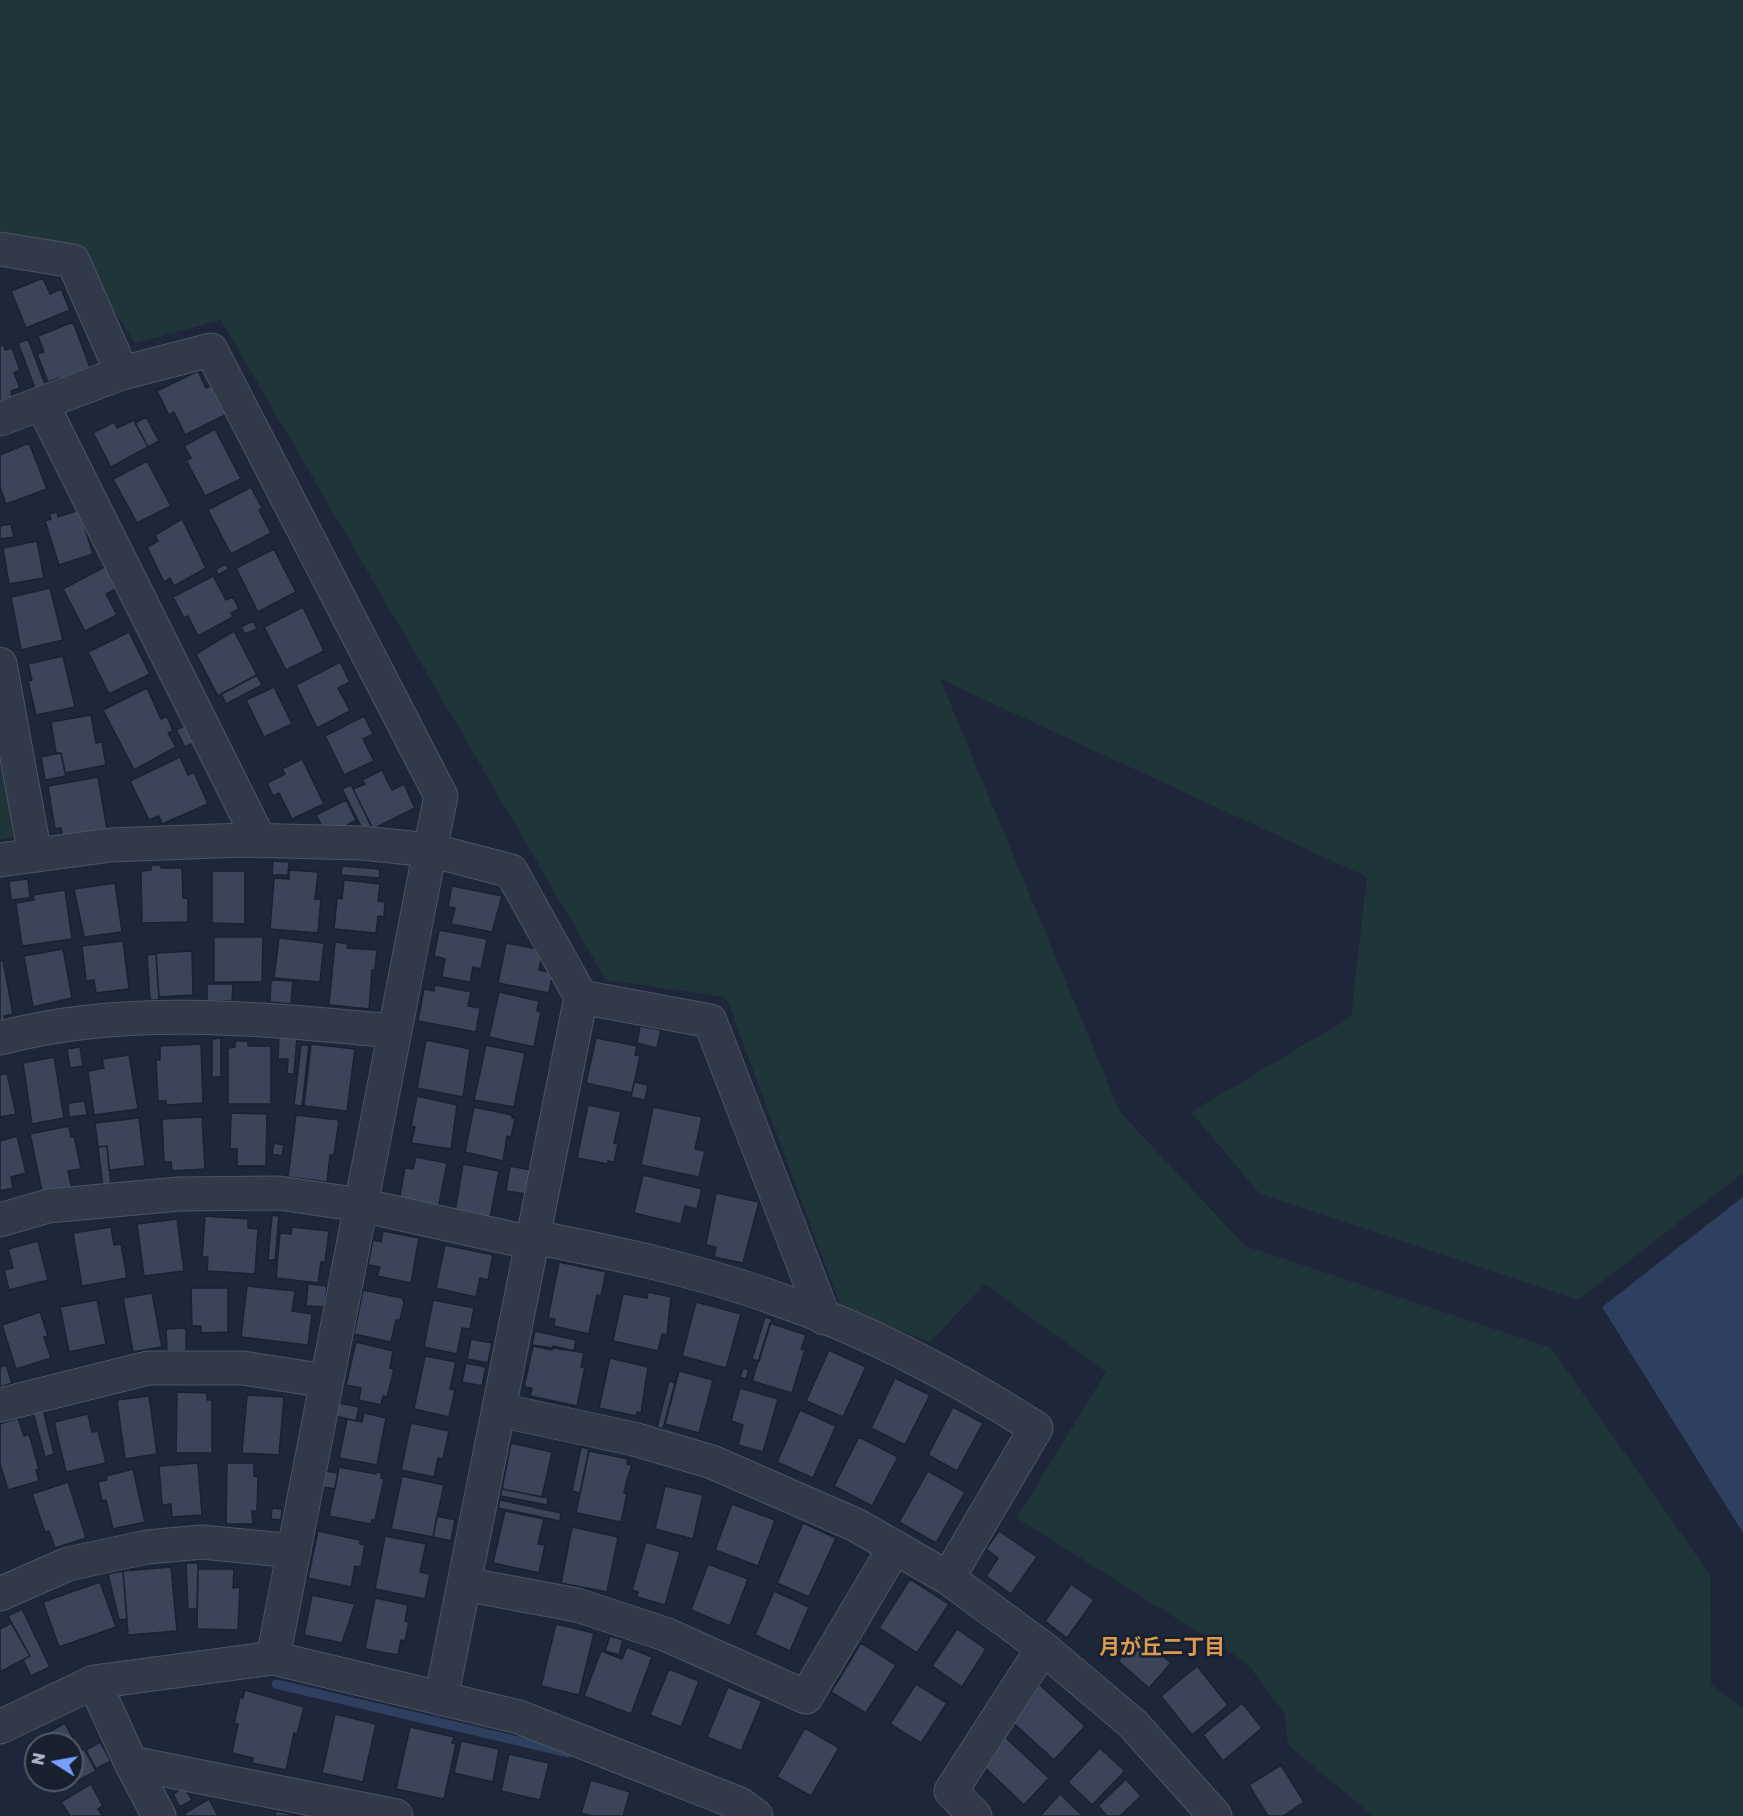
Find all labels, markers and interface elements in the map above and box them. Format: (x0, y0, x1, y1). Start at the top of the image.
district label: 月が丘二丁目 (1099, 1634, 1225, 1660)
north arrow (24, 1732, 84, 1792)
text: N (27, 1751, 49, 1767)

